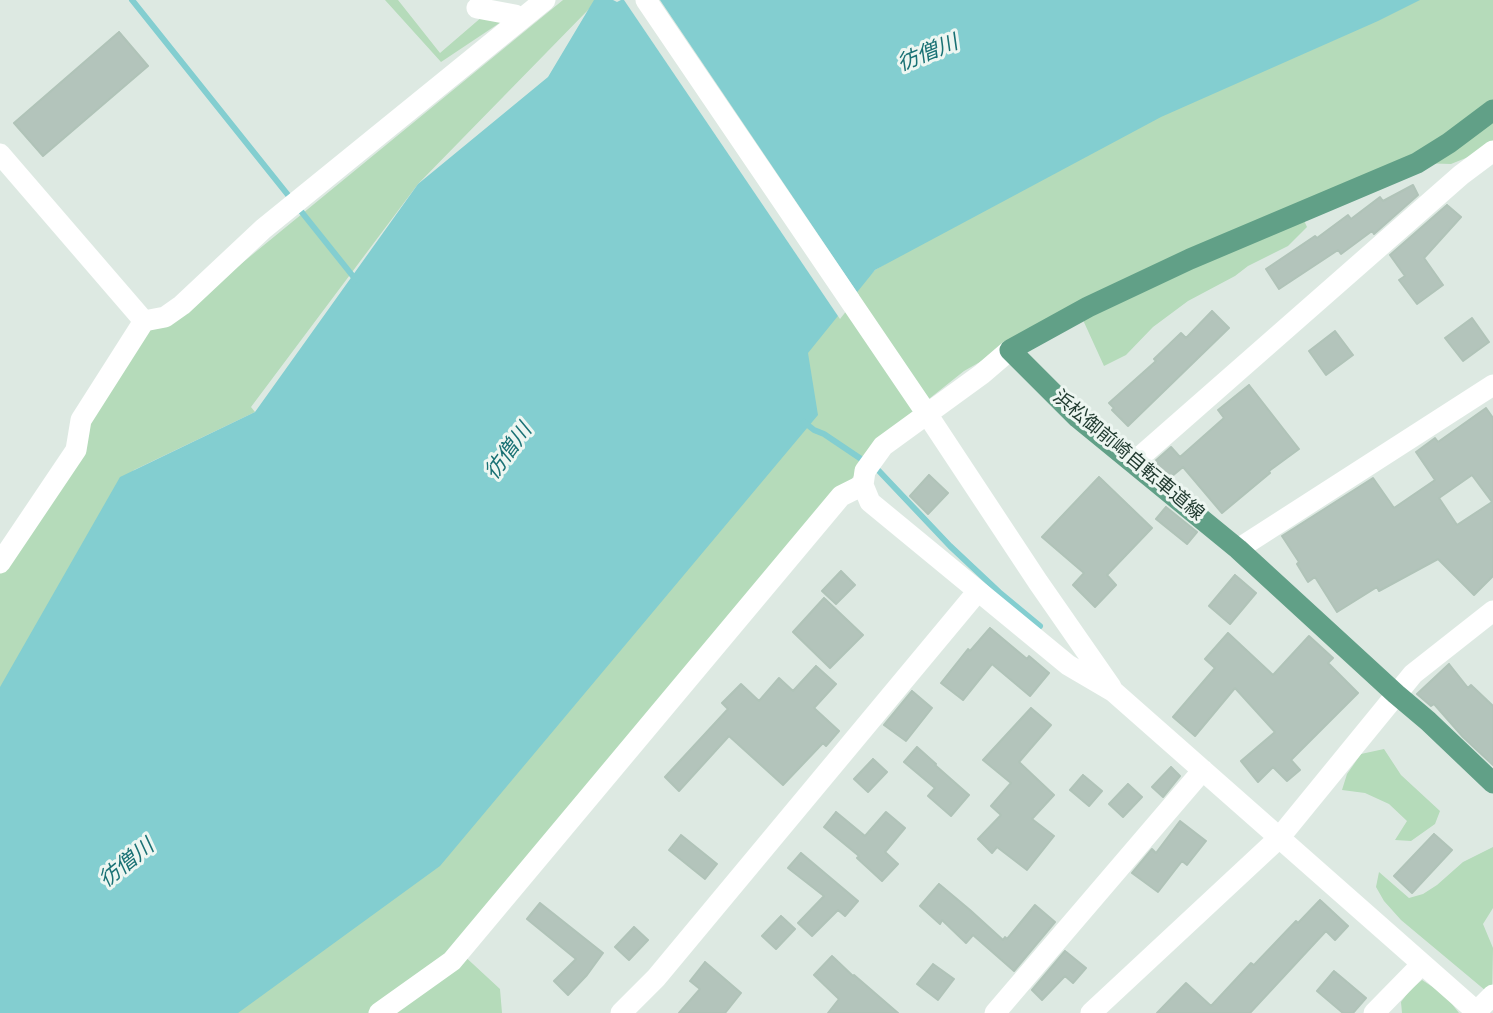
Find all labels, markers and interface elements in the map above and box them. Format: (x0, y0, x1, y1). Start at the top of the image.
water label: 彷僧川 (894, 31, 962, 77)
street label: 浜松御前崎自転車道線 (1048, 386, 1208, 526)
water label: 彷僧川 (480, 419, 538, 485)
water label: 彷僧川 (95, 834, 159, 894)

